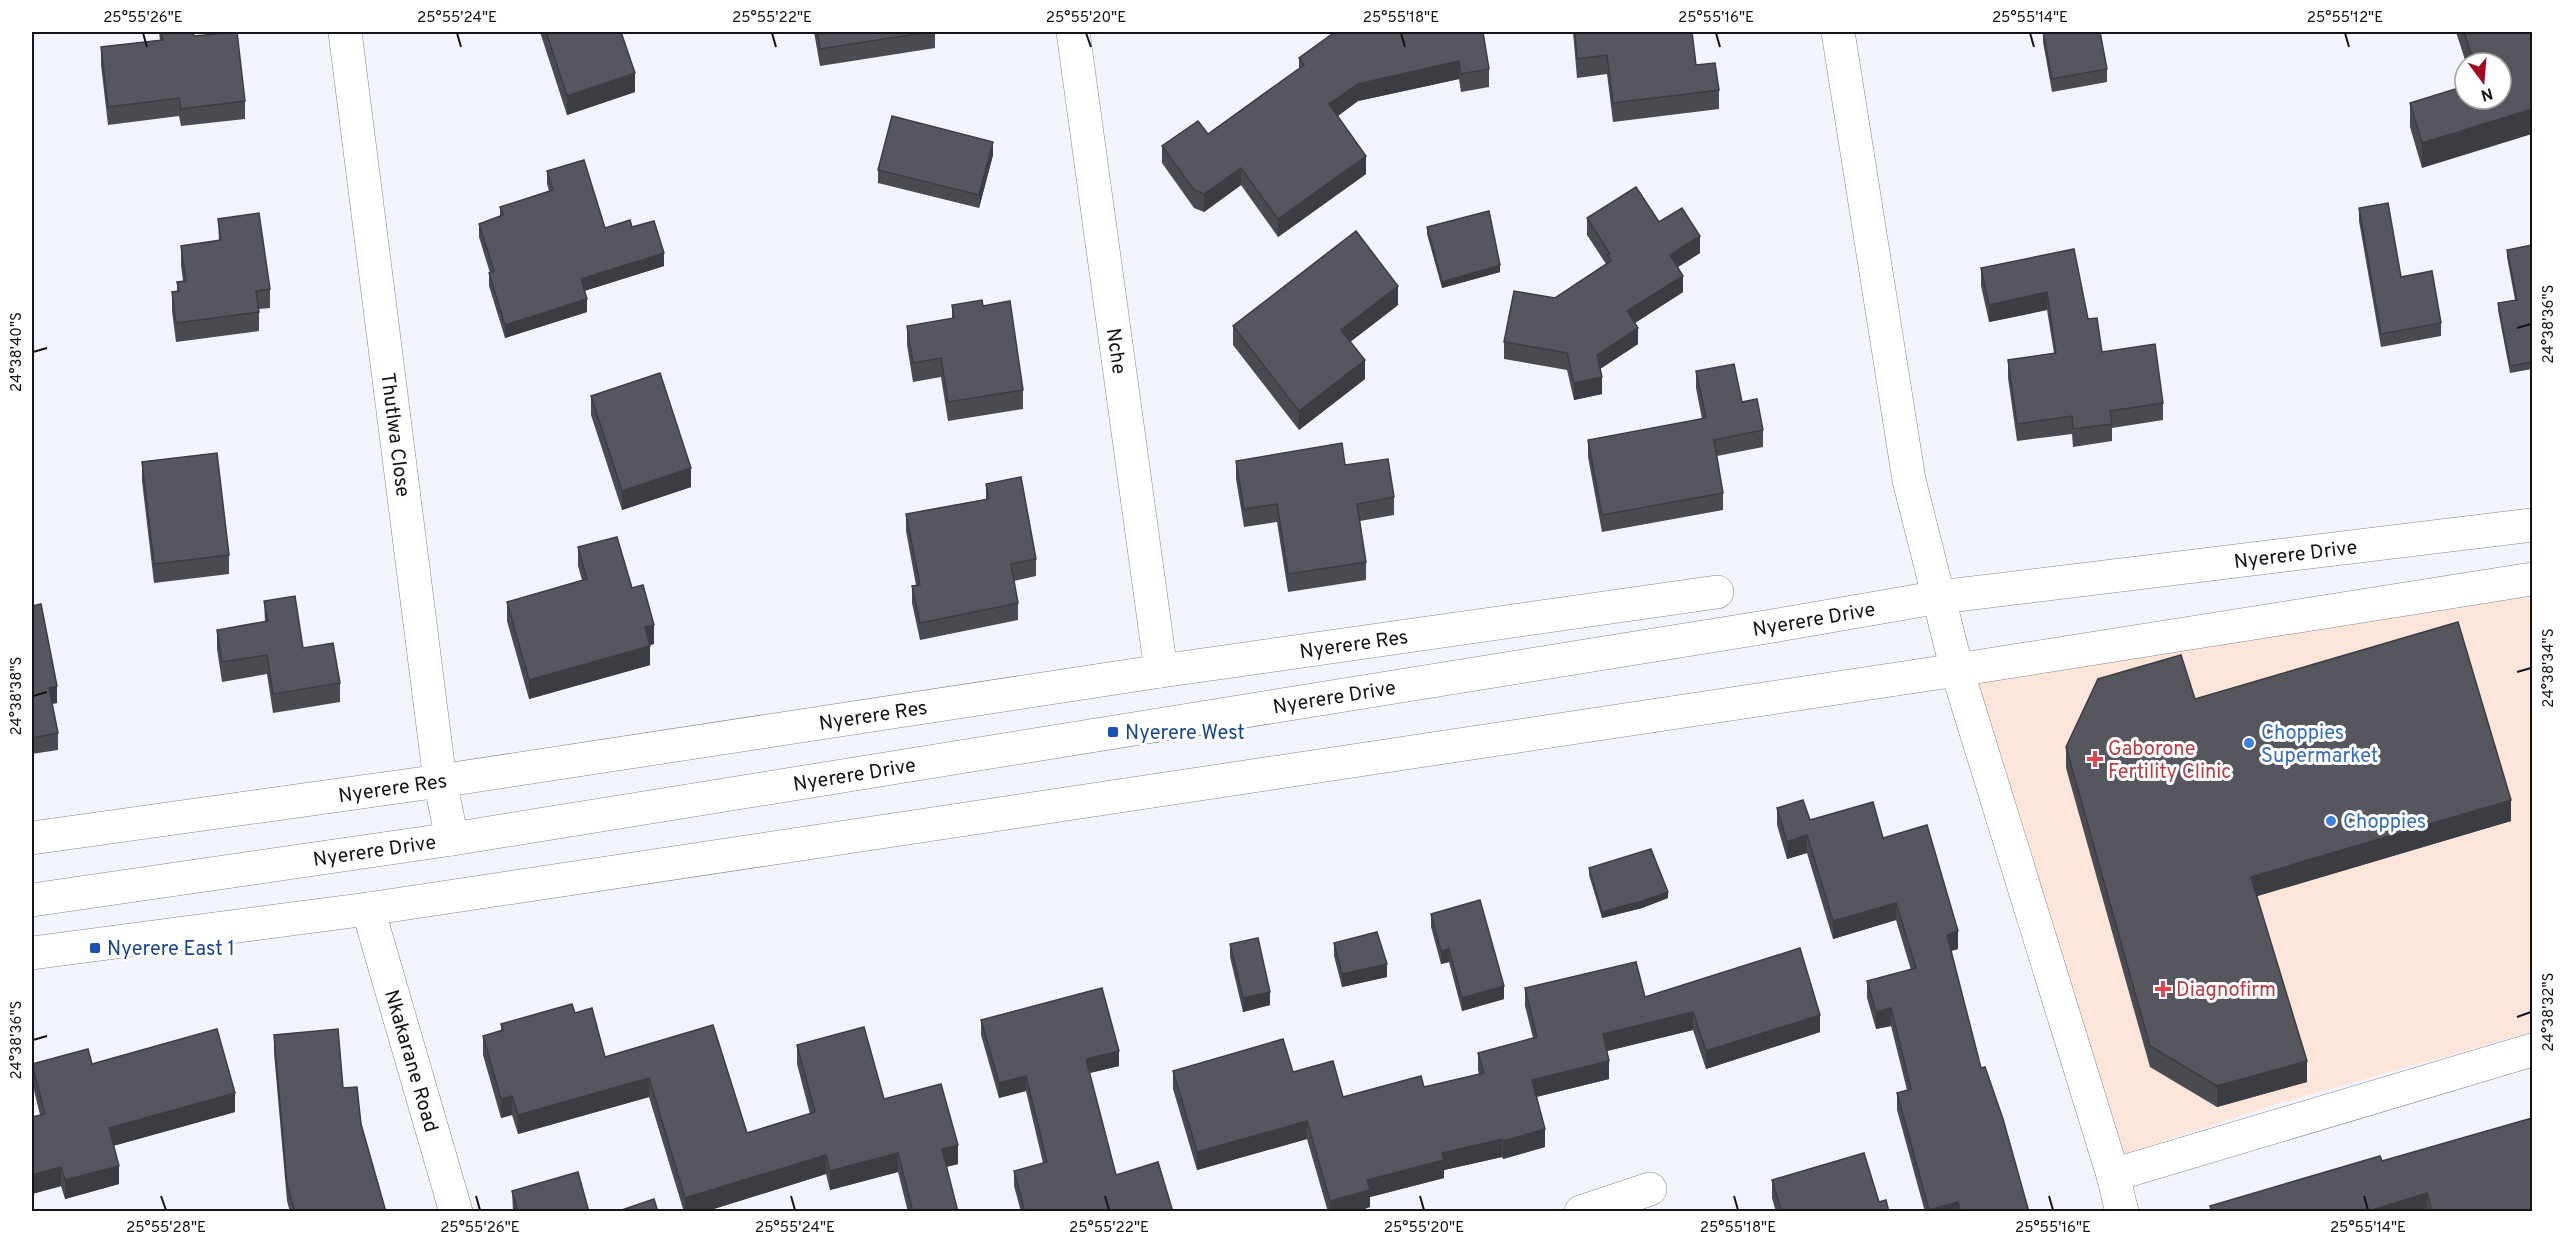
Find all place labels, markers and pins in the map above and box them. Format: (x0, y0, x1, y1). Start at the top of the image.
place label: Nyerere West (1125, 721, 1245, 747)
place label: Choppies Supermarket (2261, 721, 2378, 770)
marker: Nyerere West (1106, 725, 1120, 739)
marker: Choppies Supermarket (2242, 736, 2256, 750)
place label: Gaborone Fertility Clinic (2108, 737, 2231, 786)
marker: Gaborone Fertility Clinic (2086, 750, 2104, 768)
place label: Choppies (2343, 810, 2426, 836)
marker: Choppies (2324, 814, 2338, 828)
place label: Nyerere East 1 (107, 937, 235, 963)
marker: Nyerere East 1 (88, 941, 102, 955)
place label: Diagnofirm (2176, 978, 2276, 1004)
marker: Diagnofirm (2154, 980, 2172, 998)

